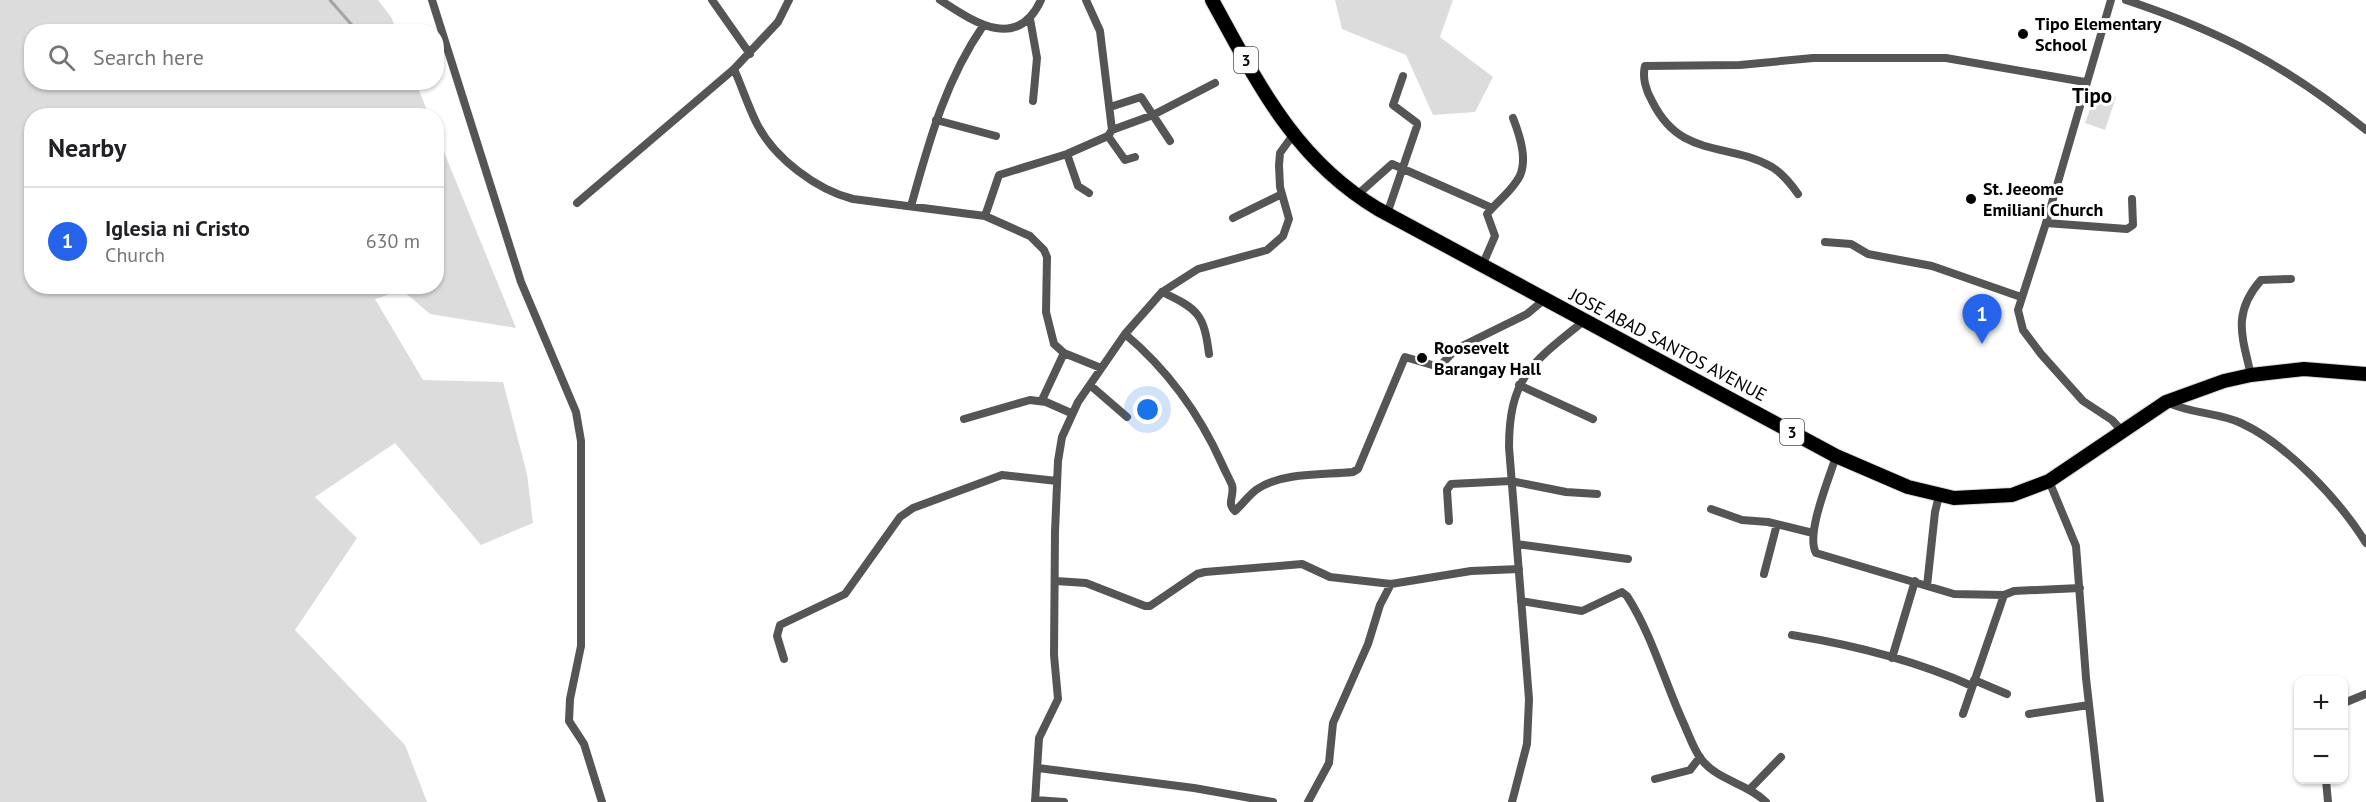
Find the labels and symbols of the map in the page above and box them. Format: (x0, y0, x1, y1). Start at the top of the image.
place label: Tipo Elementary School (2035, 12, 2162, 56)
marker: Tipo Elementary School (2016, 27, 2030, 41)
road number: 3 (1234, 47, 1258, 73)
district label: Tipo (2072, 82, 2112, 109)
place label: St. Jeeome Emiliani Church (1983, 177, 2103, 221)
marker: St. Jeeome Emiliani Church (1964, 192, 1978, 206)
street label: JOSE ABAD SANTOS AVENUE (1565, 282, 1771, 406)
pin: 1 (1962, 294, 2002, 344)
place label: Roosevelt Barangay Hall (1434, 336, 1542, 380)
marker: Roosevelt Barangay Hall (1415, 351, 1429, 365)
your location (1133, 395, 1162, 424)
road number: 3 (1780, 419, 1804, 445)

